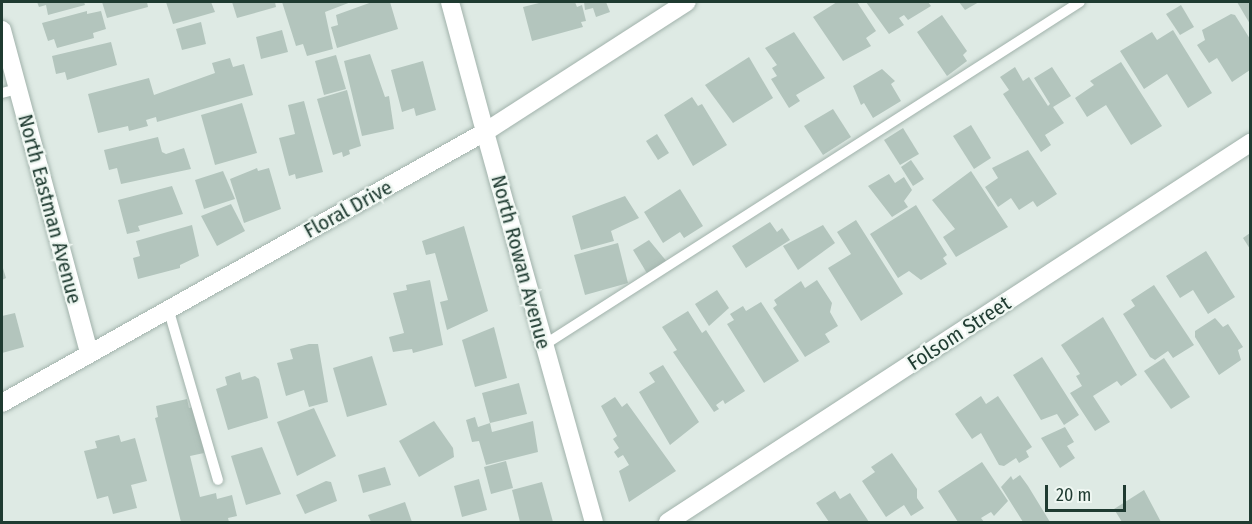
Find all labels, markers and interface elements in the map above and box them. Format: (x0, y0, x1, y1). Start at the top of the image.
street label: North Eastman Avenue (13, 112, 87, 306)
street label: North Rowan Avenue (486, 172, 556, 352)
street label: Floral Drive (299, 174, 397, 244)
street label: Folsom Street (903, 290, 1015, 376)
scale bar (1048, 473, 1129, 511)
text: 20 m (1056, 484, 1091, 506)

